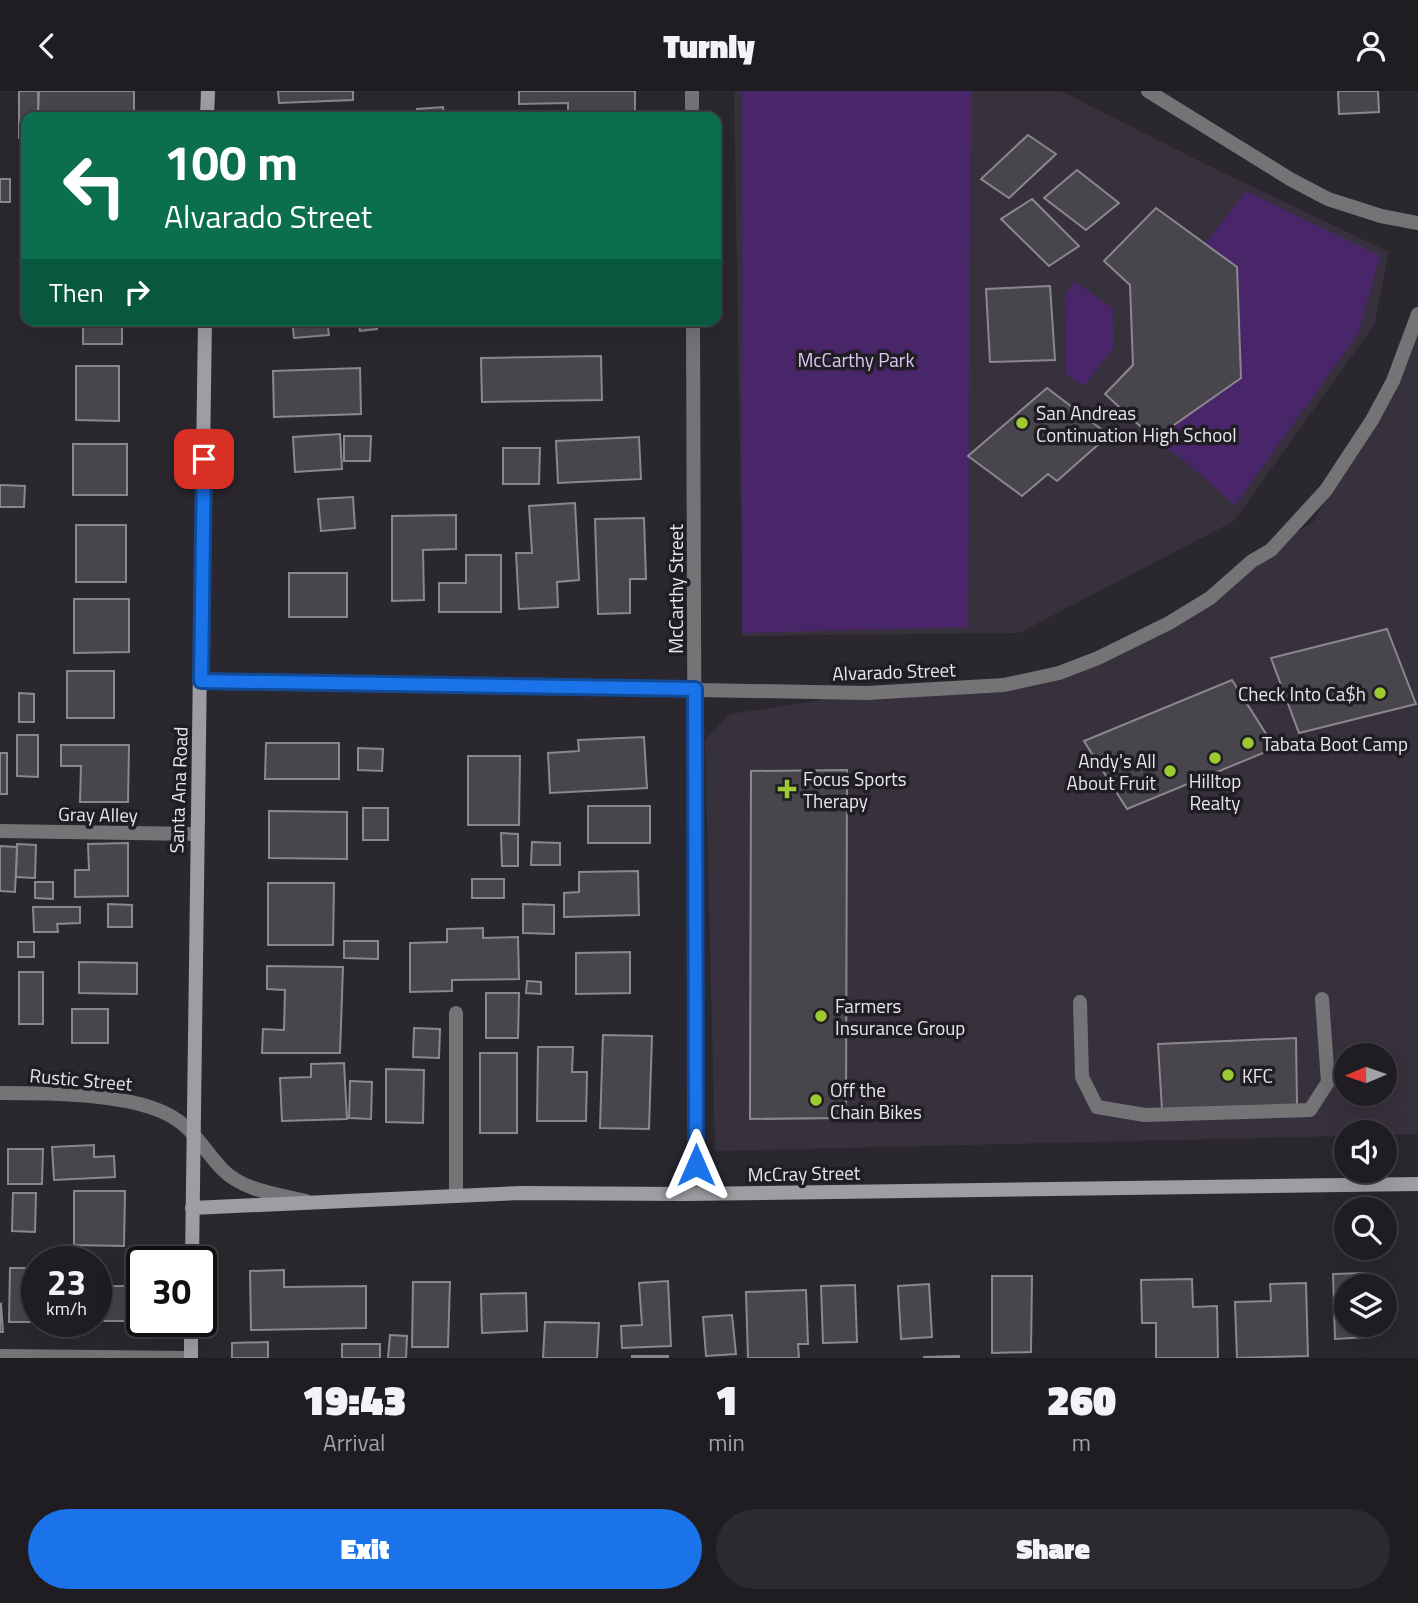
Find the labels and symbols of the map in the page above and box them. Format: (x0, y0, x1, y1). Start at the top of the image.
park label: McCarthy Park (797, 345, 915, 374)
place label: San Andreas Continuation High School (1036, 398, 1237, 449)
marker: San Andreas Continuation High School (1014, 415, 1030, 431)
pin (174, 429, 234, 489)
street label: McCarthy Street (661, 524, 690, 654)
street label: Alvarado Street (832, 654, 957, 688)
place label: Check Into Ca$h (1238, 679, 1366, 708)
marker: Check Into Ca$h (1372, 685, 1388, 701)
street label: Santa Ana Road (161, 726, 195, 854)
place label: Tabata Boot Camp (1262, 729, 1408, 758)
marker: Tabata Boot Camp (1240, 735, 1256, 751)
place label: Andy's All About Fruit (1067, 746, 1156, 797)
marker: Hilltop Realty (1207, 750, 1223, 766)
marker: Andy's All About Fruit (1162, 763, 1178, 779)
place label: Focus Sports Therapy (803, 764, 907, 815)
place label: Hilltop Realty (1189, 766, 1241, 817)
marker: Focus Sports Therapy (777, 779, 797, 799)
street label: Gray Alley (58, 799, 138, 829)
place label: Farmers Insurance Group (835, 991, 965, 1042)
marker: Farmers Insurance Group (813, 1008, 829, 1024)
north arrow (1334, 1043, 1396, 1106)
street label: Rustic Street (29, 1060, 134, 1098)
place label: KFC (1242, 1061, 1273, 1090)
marker: KFC (1220, 1067, 1236, 1083)
place label: Off the Chain Bikes (830, 1075, 922, 1126)
marker: Off the Chain Bikes (808, 1092, 824, 1108)
position arrow (659, 1128, 733, 1202)
street label: McCray Street (747, 1158, 861, 1188)
speed limit sign: 30 (126, 1246, 217, 1337)

